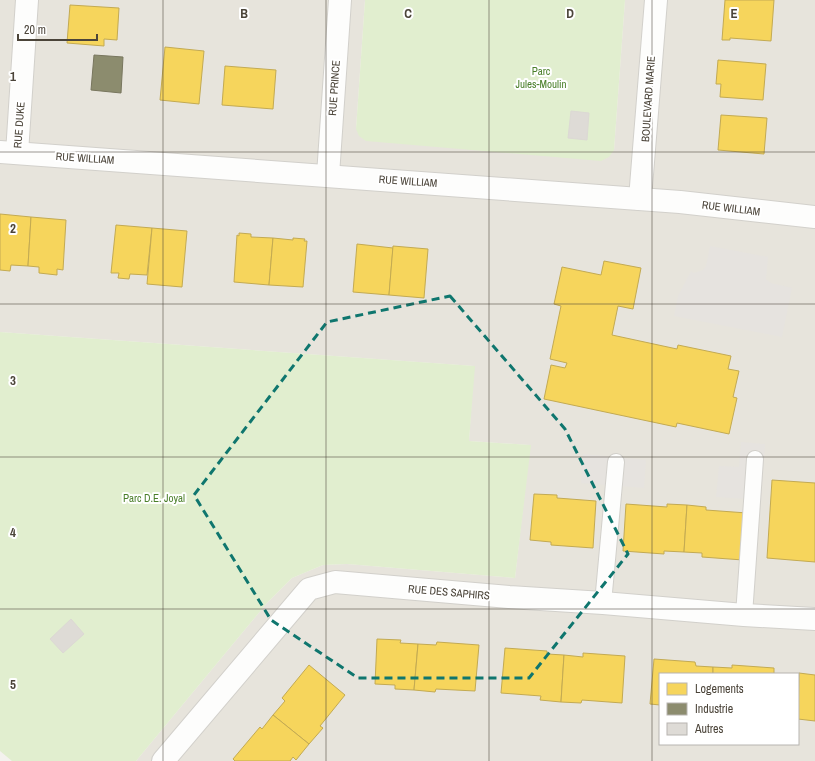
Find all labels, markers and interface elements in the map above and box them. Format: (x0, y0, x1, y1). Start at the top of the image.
text: B (240, 5, 248, 22)
text: C (404, 5, 412, 22)
text: D (566, 5, 574, 22)
text: E (730, 5, 738, 22)
scale bar (18, 16, 97, 42)
text: 20 m (24, 22, 46, 38)
street label: BOULEVARD MARIE (638, 56, 658, 142)
street label: RUE PRINCE (325, 60, 343, 116)
park label: Parc Jules-Moulin (515, 64, 567, 91)
text: 1 (10, 68, 16, 85)
street label: RUE DUKE (10, 101, 28, 149)
street label: RUE WILLIAM (55, 149, 115, 167)
street label: RUE WILLIAM (378, 172, 438, 190)
street label: RUE WILLIAM (701, 197, 761, 219)
text: 2 (10, 220, 16, 237)
text: 3 (10, 372, 16, 389)
park label: Parc D.E. Joyal (123, 491, 185, 505)
text: 4 (10, 524, 16, 541)
street label: RUE DES SAPHIRS (407, 581, 491, 603)
legend (659, 673, 799, 745)
text: 5 (10, 676, 16, 693)
text: Logements (695, 681, 744, 697)
text: Industrie (695, 701, 733, 717)
text: Autres (694, 721, 724, 737)

